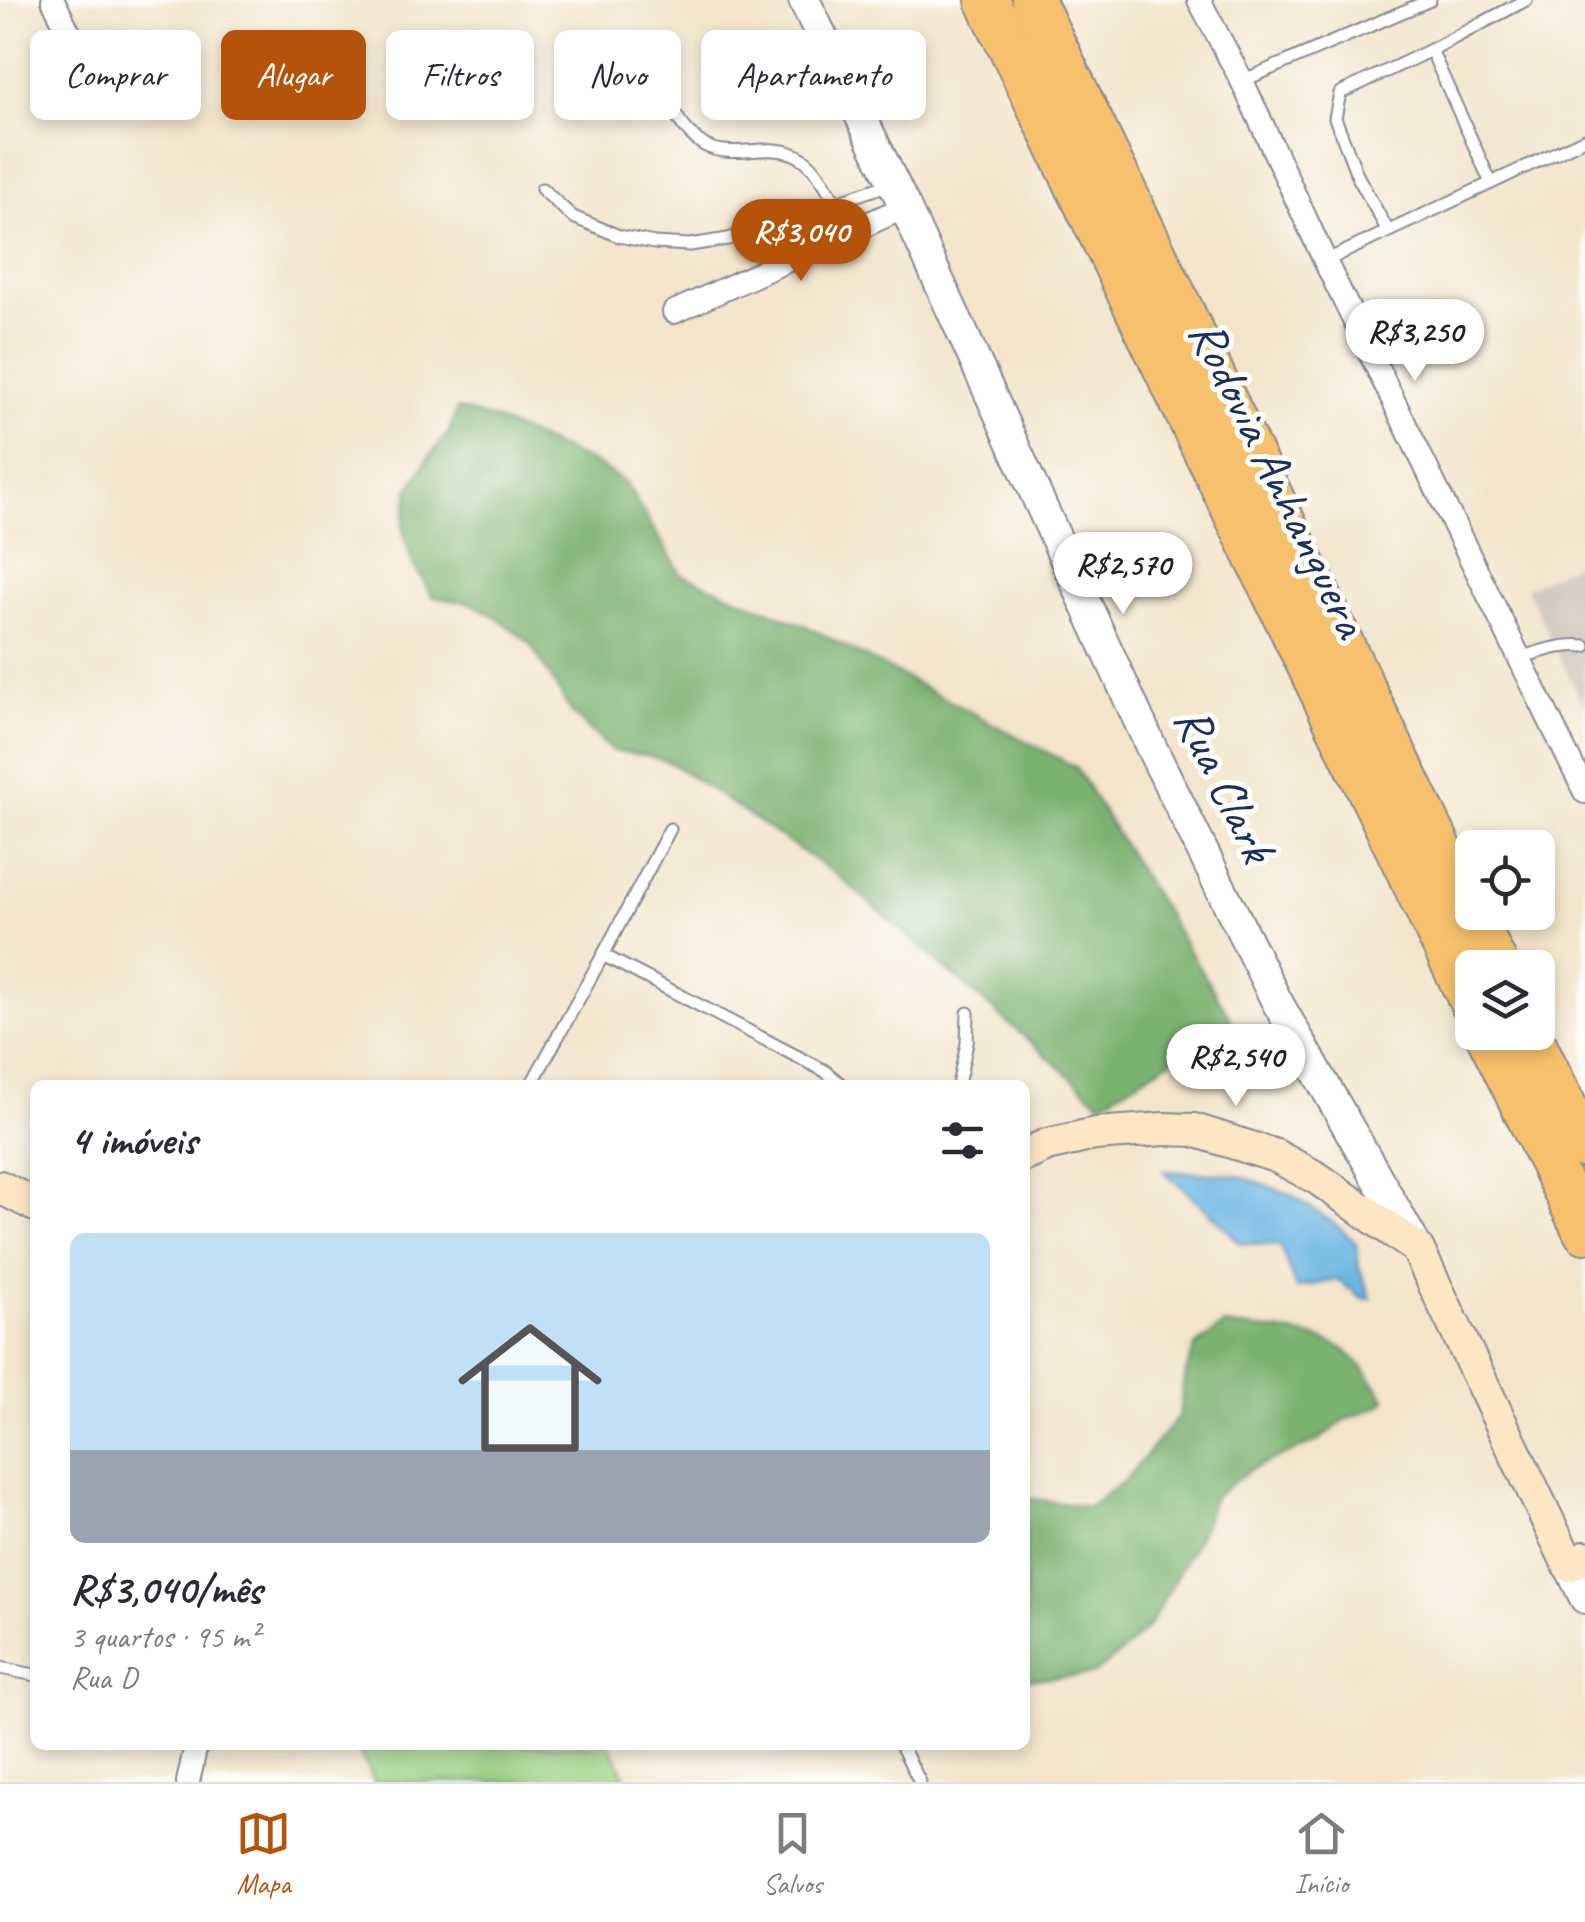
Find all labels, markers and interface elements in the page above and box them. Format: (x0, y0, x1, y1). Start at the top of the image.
chip: Comprar (30, 30, 201, 120)
chip: Alugar (221, 30, 366, 120)
chip: Filtros (386, 30, 534, 120)
chip: Novo (554, 30, 681, 120)
chip: Apartamento (701, 30, 926, 120)
pin: R$3,040 (709, 199, 893, 284)
text: R$3,040 (753, 211, 849, 252)
pin: R$3,250 (1323, 299, 1507, 384)
street label: Rodovia Anhanguera (1175, 309, 1384, 650)
text: R$3,250 (1367, 311, 1463, 352)
pin: R$2,570 (1031, 532, 1215, 617)
text: R$2,570 (1075, 544, 1171, 585)
street label: Rua Clark (1160, 696, 1291, 875)
map controls (1455, 830, 1555, 1050)
button: locate (1455, 830, 1555, 930)
button: layers (1455, 950, 1555, 1050)
pin: R$2,540 (1144, 1024, 1328, 1109)
text: R$2,540 (1188, 1036, 1284, 1077)
icon: filters (935, 1113, 990, 1168)
text: 4 imóveis (70, 1114, 197, 1167)
icon: home (440, 1298, 620, 1478)
text: R$3,040/mês (70, 1563, 262, 1616)
text: 3 quartos · 95 m² (70, 1616, 259, 1657)
text: Rua D (70, 1657, 137, 1698)
tab: Mapa (236, 1806, 291, 1901)
tab: Salvos (763, 1806, 822, 1901)
tab: Início (1294, 1806, 1349, 1901)

